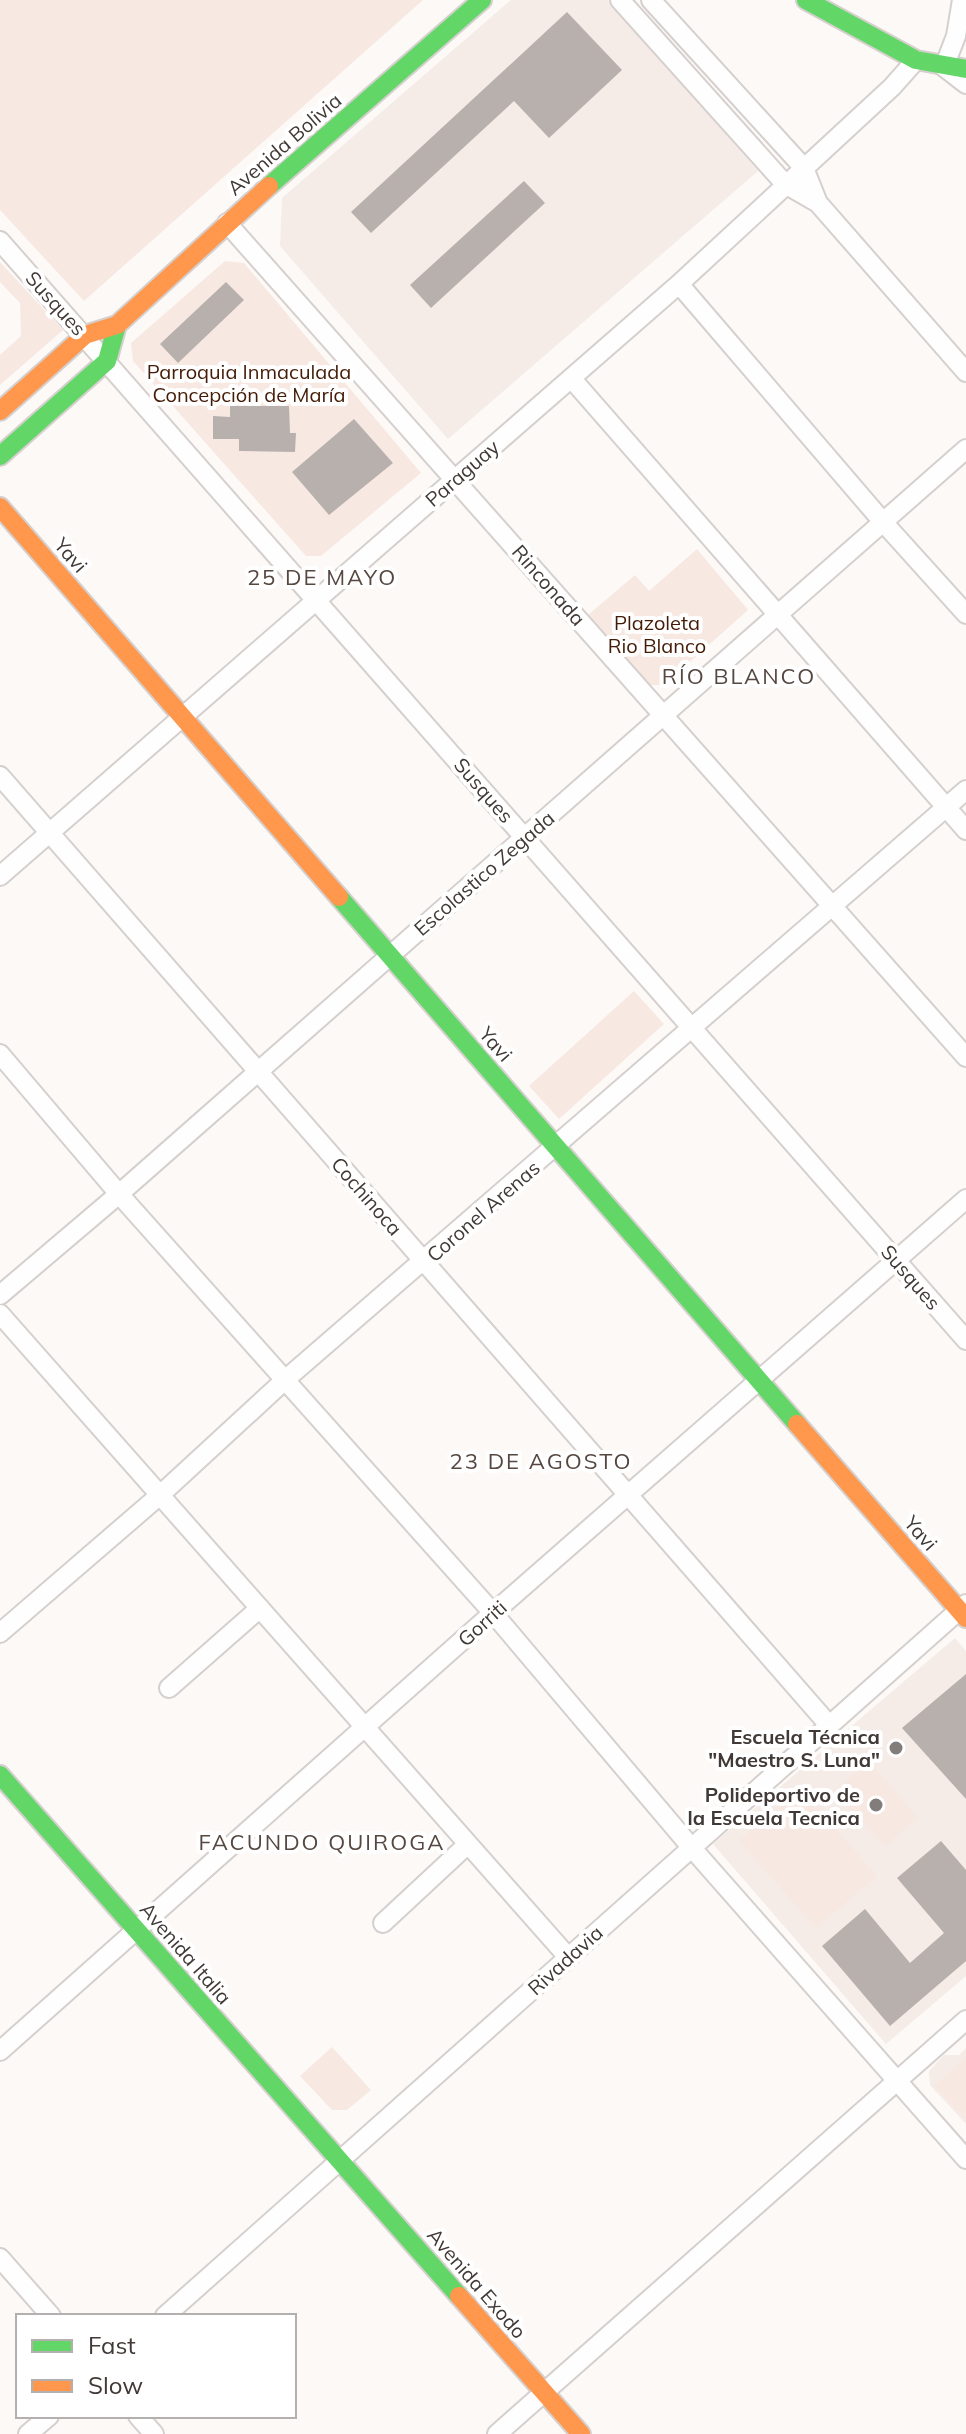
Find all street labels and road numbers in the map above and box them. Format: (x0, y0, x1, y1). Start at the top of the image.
street label: Avenida Bolivia (222, 88, 346, 200)
street label: Susques (21, 266, 91, 340)
street label: Paraguay (420, 434, 504, 512)
street label: Yavi (48, 532, 93, 578)
street label: Rinconada (507, 539, 591, 631)
street label: Susques (449, 752, 519, 828)
street label: Escolastico Zegada (409, 805, 559, 941)
street label: Yavi (473, 1021, 518, 1067)
street label: Cochinoca (326, 1152, 408, 1240)
street label: Coronel Arenas (421, 1155, 545, 1267)
street label: Susques (876, 1239, 946, 1315)
street label: Yavi (898, 1510, 943, 1556)
street label: Gorriti (452, 1595, 512, 1651)
street label: Avenida Italia (135, 1897, 237, 2009)
street label: Rivadavia (522, 1920, 608, 2000)
street label: Avenida Exodo (422, 2223, 532, 2343)

